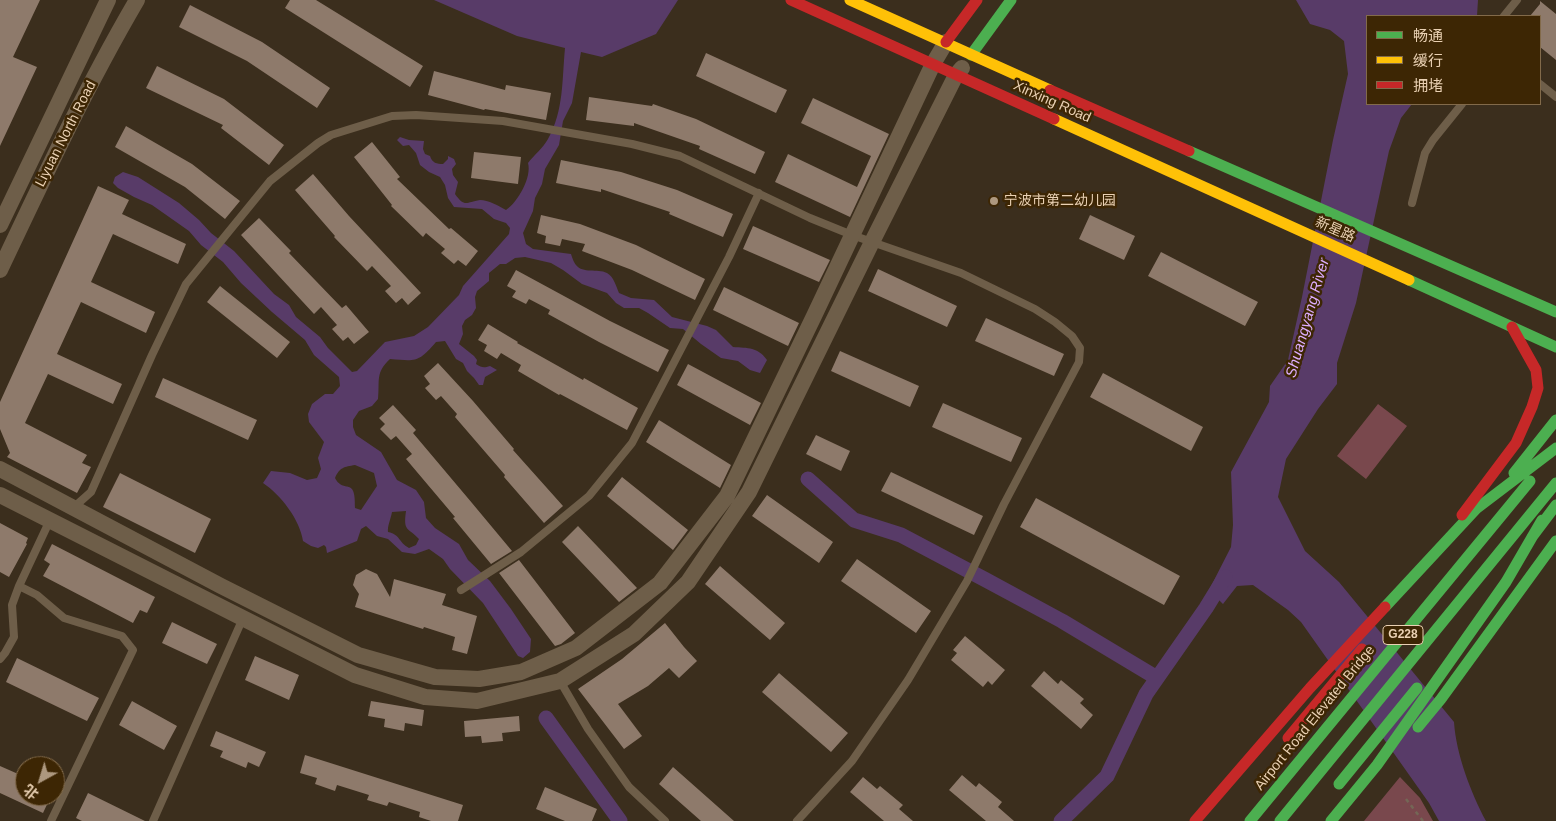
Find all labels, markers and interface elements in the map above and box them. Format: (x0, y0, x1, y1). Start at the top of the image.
legend (1366, 15, 1541, 105)
text: 畅通 (1413, 27, 1443, 44)
text: 缓行 (1413, 52, 1443, 69)
street label: Xinxing Road (1011, 77, 1093, 127)
text: 拥堵 (1413, 77, 1443, 94)
street label: Liyuan North Road (32, 78, 100, 190)
place label: 宁波市第二幼儿园 (1004, 193, 1116, 209)
marker: 宁波市第二幼儿园 (988, 195, 1000, 207)
street label: 新星路 (1312, 214, 1358, 246)
water label: Shuangyang River (1282, 256, 1334, 380)
road number: G228 (1383, 626, 1423, 644)
street label: Airport Road Elevated Bridge (1251, 642, 1379, 794)
north arrow (15, 756, 65, 806)
text: 北 (21, 781, 42, 803)

